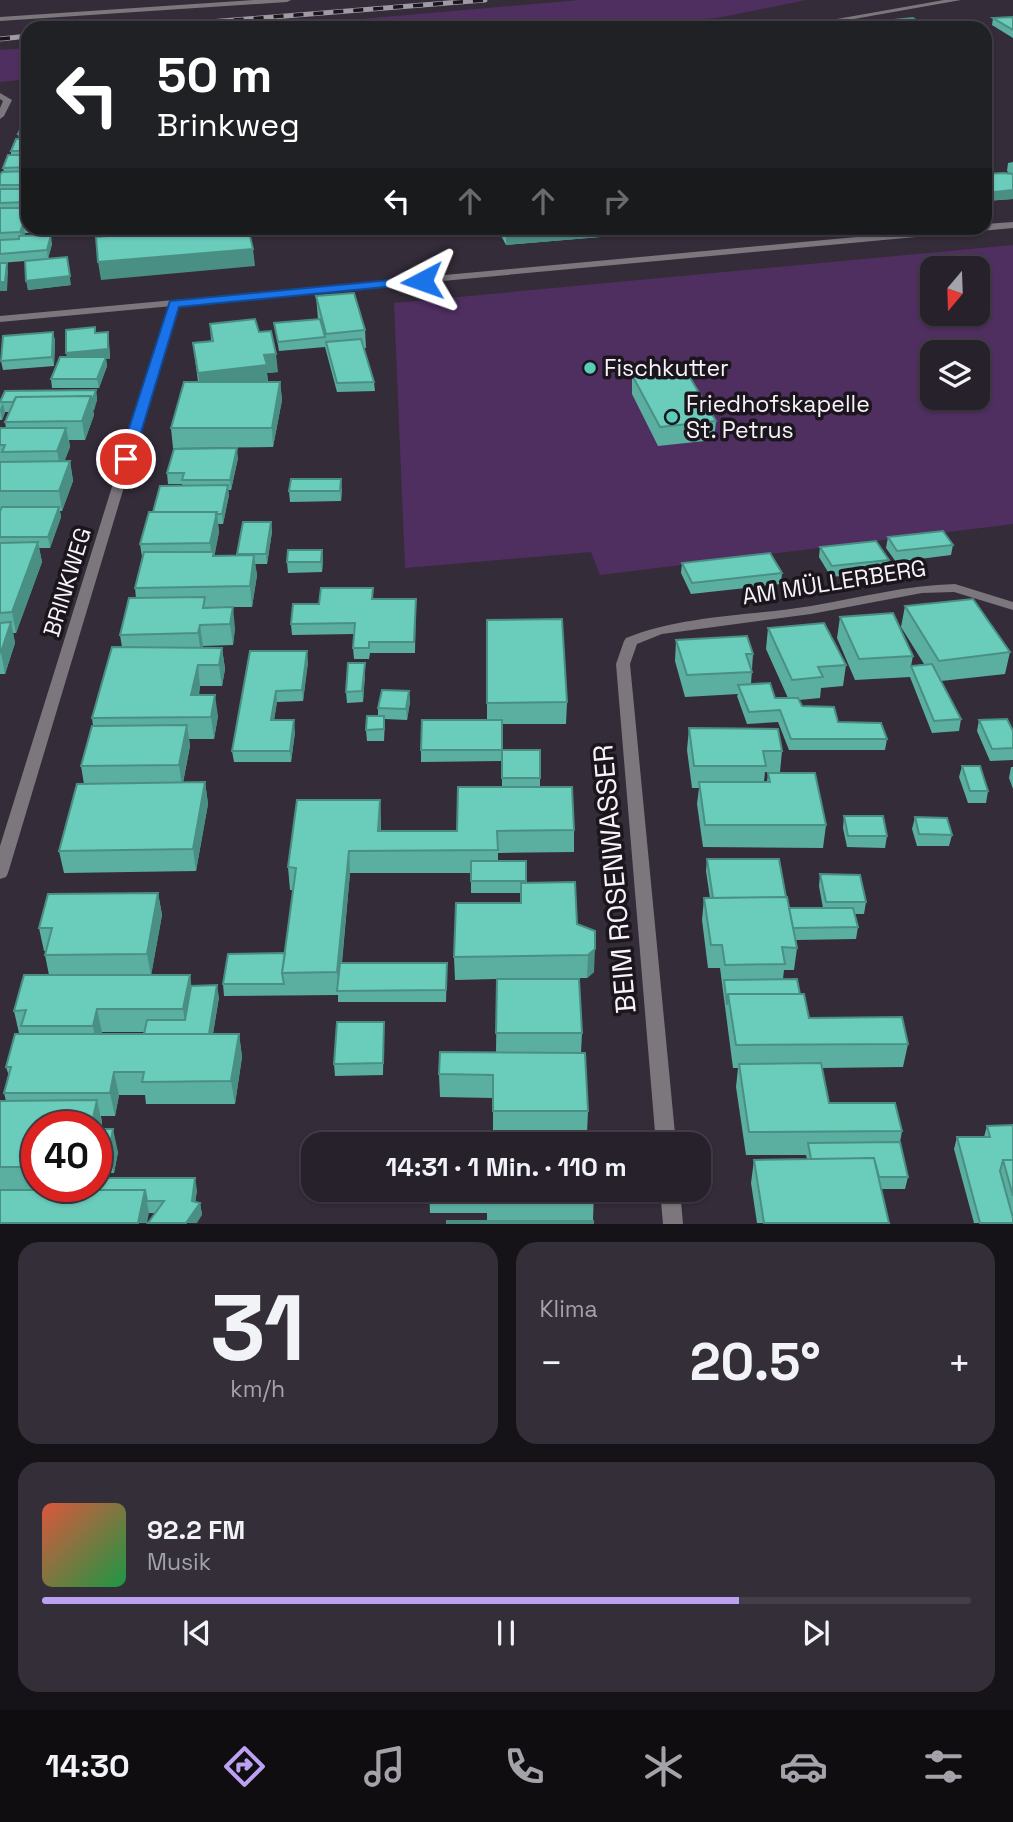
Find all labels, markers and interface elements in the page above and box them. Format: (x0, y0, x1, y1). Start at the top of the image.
text: 50 m (157, 44, 272, 106)
icon: left (42, 49, 133, 140)
text: Brinkweg (157, 105, 300, 145)
icon: left (378, 182, 416, 220)
icon: ahead (451, 182, 489, 220)
icon: ahead (524, 182, 562, 220)
icon: right (597, 182, 635, 220)
position arrow (385, 244, 459, 318)
north arrow (920, 256, 990, 326)
map controls (920, 256, 990, 410)
button: layers (920, 340, 990, 410)
place label: Fischkutter (604, 353, 729, 383)
marker: Fischkutter (582, 360, 598, 376)
place label: Friedhofskapelle St. Petrus (686, 389, 870, 445)
marker: Friedhofskapelle St. Petrus (664, 409, 680, 425)
pin (96, 429, 156, 489)
icon: arrive (107, 440, 145, 478)
street label: BRINKWEG (36, 524, 98, 640)
street label: AM MÜLLERBERG (740, 553, 928, 611)
street label: BEIM ROSENWASSER (584, 743, 644, 1015)
speed limit sign: 40 (21, 1111, 112, 1202)
text: 14:31 · 1 Min. · 110 m (385, 1150, 627, 1184)
text: 31 (210, 1270, 305, 1387)
text: Klima (540, 1294, 598, 1324)
text: 20.5° (690, 1329, 821, 1395)
text: − (540, 1339, 563, 1387)
text: + (947, 1339, 971, 1387)
text: km/h (230, 1374, 285, 1404)
text: 92.2 FM (147, 1513, 245, 1547)
text: Musik (147, 1547, 211, 1577)
icon: previous (178, 1614, 216, 1652)
icon: pause (487, 1614, 525, 1652)
icon: next (797, 1614, 835, 1652)
icon: directions (220, 1742, 269, 1791)
icon: music (360, 1742, 409, 1791)
icon: phone (500, 1742, 549, 1791)
icon: climate (639, 1742, 688, 1791)
icon: car (779, 1742, 828, 1791)
icon: filters (919, 1742, 968, 1791)
text: 14:30 (45, 1746, 130, 1786)

